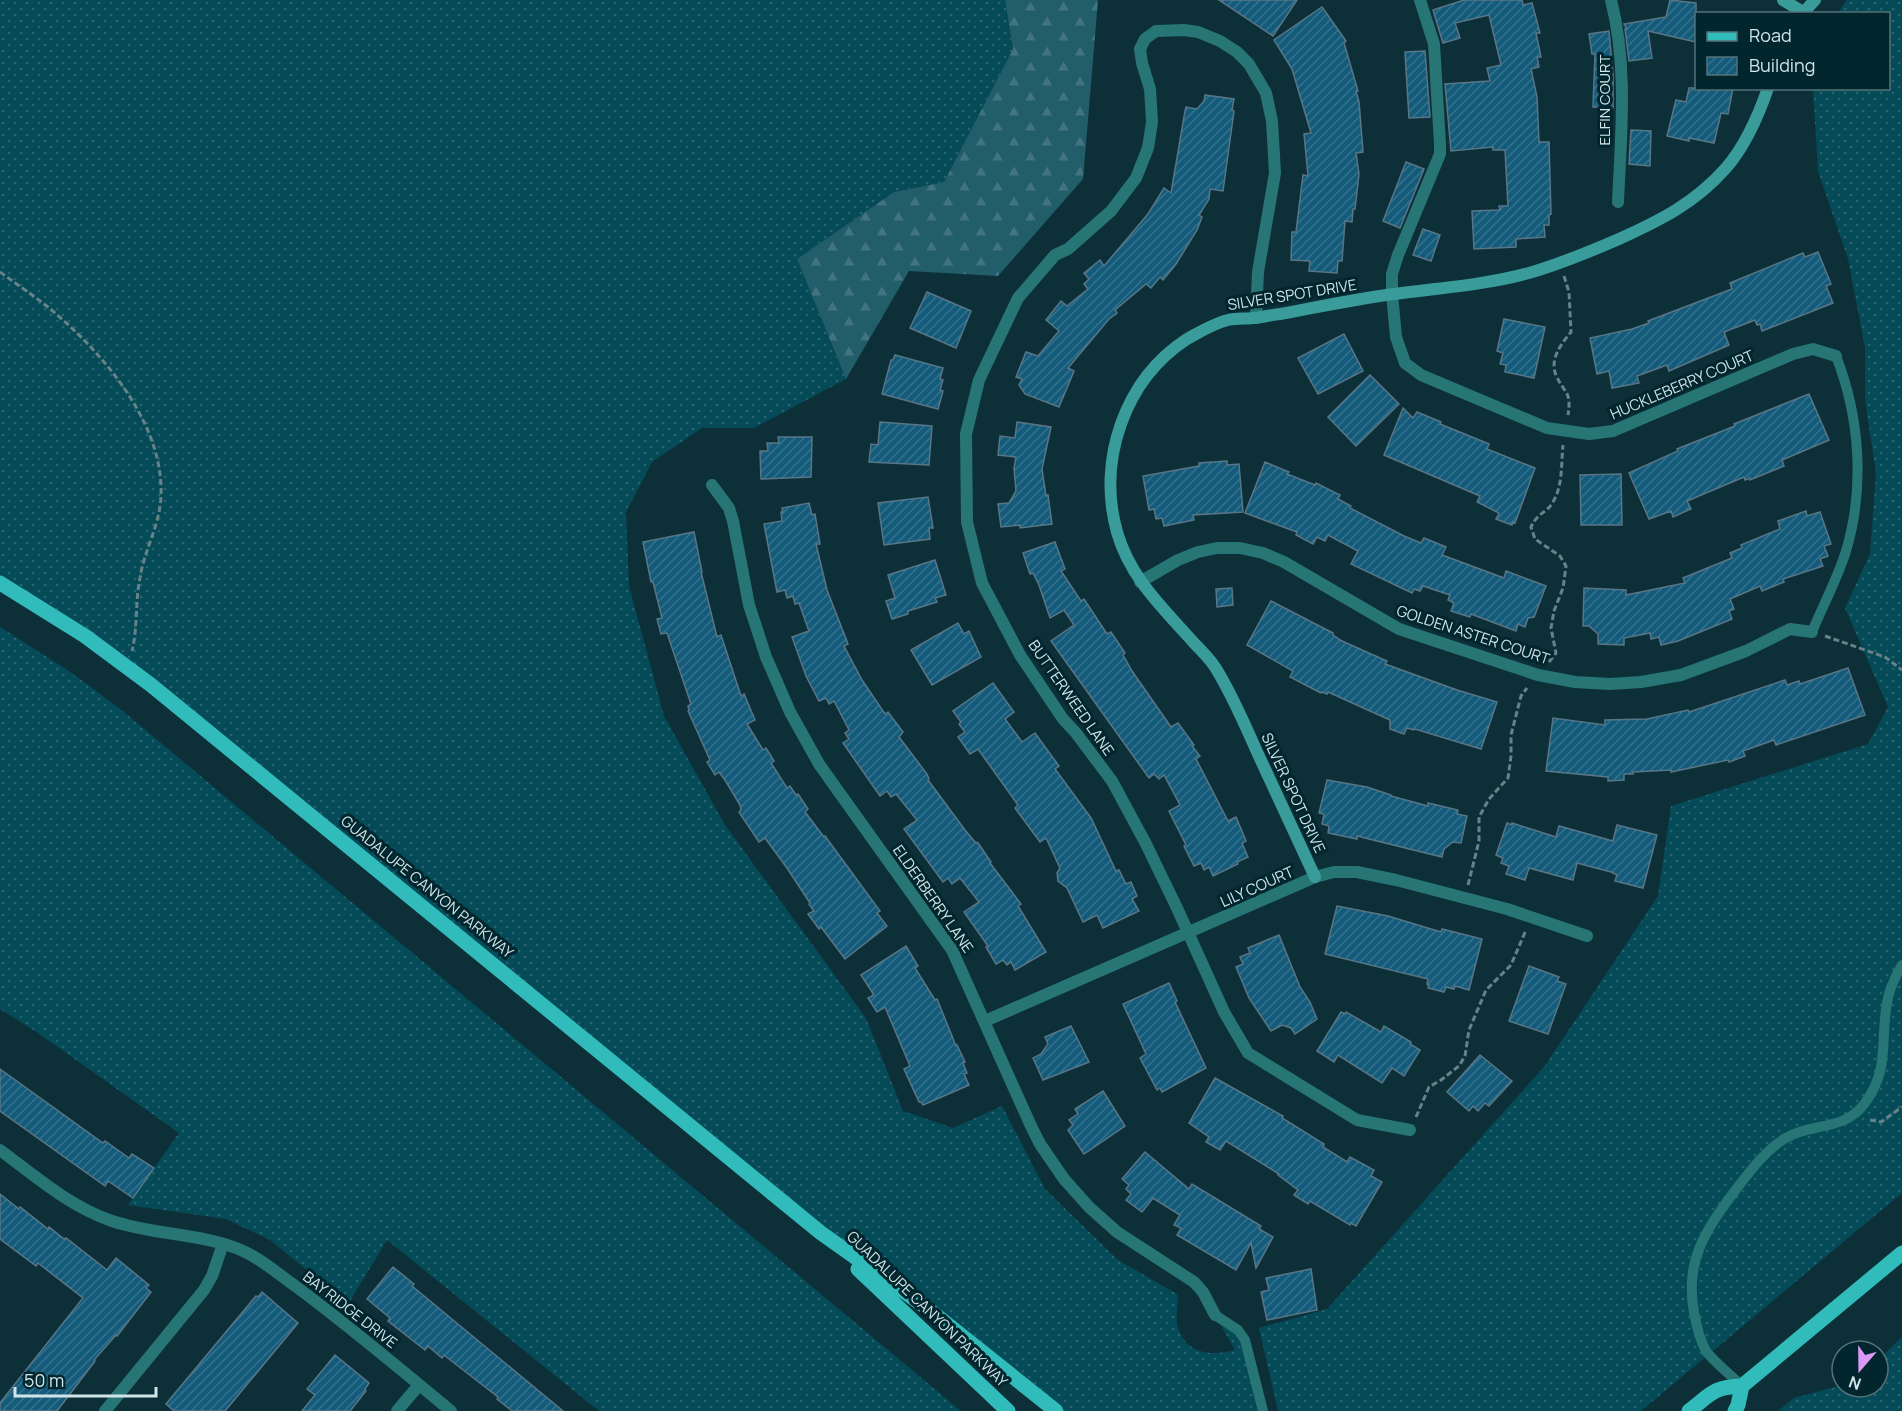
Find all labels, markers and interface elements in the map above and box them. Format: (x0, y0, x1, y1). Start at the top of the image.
legend (1695, 12, 1890, 90)
text: Road (1749, 23, 1792, 47)
text: Building (1749, 53, 1815, 77)
street label: ELFIN COURT (1594, 54, 1615, 146)
street label: SILVER SPOT DRIVE (1226, 274, 1358, 315)
street label: HUCKLEBERRY COURT (1607, 345, 1757, 424)
street label: GOLDEN ASTER COURT (1394, 600, 1552, 669)
street label: BUTTERWEED LANE (1024, 636, 1119, 760)
street label: SILVER SPOT DRIVE (1256, 729, 1330, 856)
street label: GUADALUPE CANYON PARKWAY (337, 810, 519, 963)
street label: ELDERBERRY LANE (888, 840, 979, 957)
street label: LILY COURT (1217, 861, 1297, 912)
street label: GUADALUPE CANYON PARKWAY (842, 1226, 1013, 1392)
street label: BAY RIDGE DRIVE (299, 1266, 402, 1353)
north arrow (1830, 1339, 1890, 1399)
scale bar (15, 1360, 156, 1398)
text: 50 m (24, 1368, 64, 1392)
text: N (1846, 1371, 1864, 1395)

